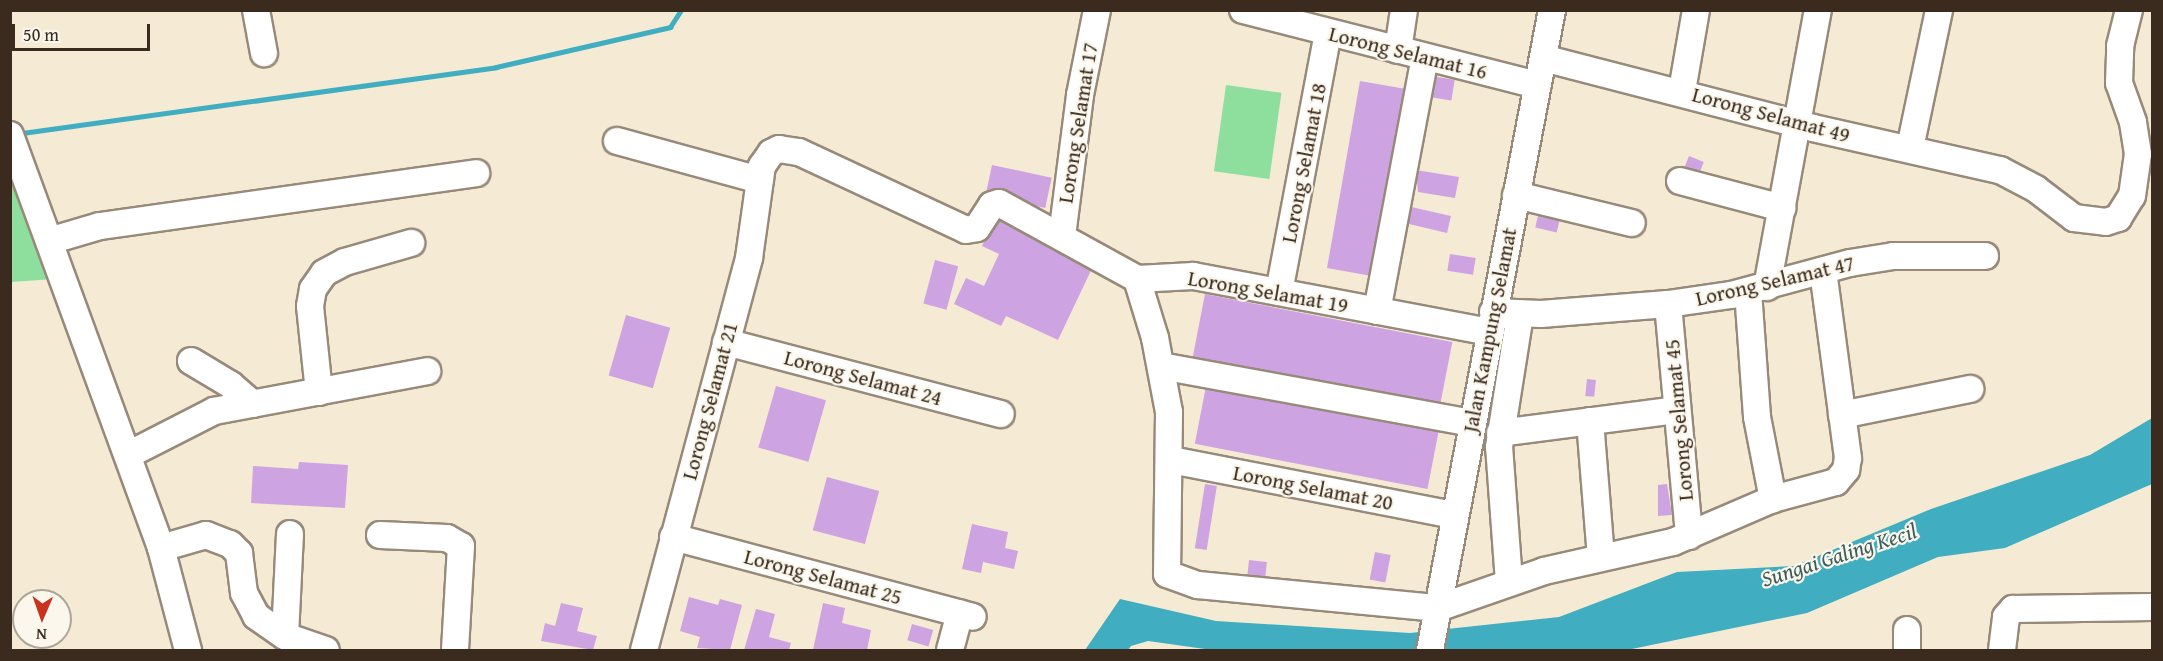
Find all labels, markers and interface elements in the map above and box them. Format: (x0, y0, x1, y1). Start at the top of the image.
scale bar (15, 12, 153, 50)
text: 50 m (23, 21, 59, 48)
street label: Lorong Selamat 16 (1326, 21, 1490, 85)
street label: Lorong Selamat 17 (1053, 41, 1103, 205)
street label: Lorong Selamat 18 (1276, 81, 1332, 245)
street label: Lorong Selamat 49 (1689, 82, 1853, 148)
street label: Jalan Kampung Selamat (1458, 225, 1522, 435)
street label: Lorong Selamat 47 (1693, 250, 1857, 312)
street label: Lorong Selamat 19 (1186, 266, 1350, 318)
street label: Lorong Selamat 21 (677, 319, 743, 483)
street label: Lorong Selamat 45 (1659, 338, 1699, 502)
street label: Lorong Selamat 24 (781, 345, 945, 411)
street label: Lorong Selamat 20 (1231, 460, 1395, 516)
water label: Sungai Galing Kecil (1758, 517, 1920, 593)
street label: Lorong Selamat 25 (741, 544, 905, 610)
north arrow (12, 589, 72, 649)
text: N (36, 623, 47, 647)

